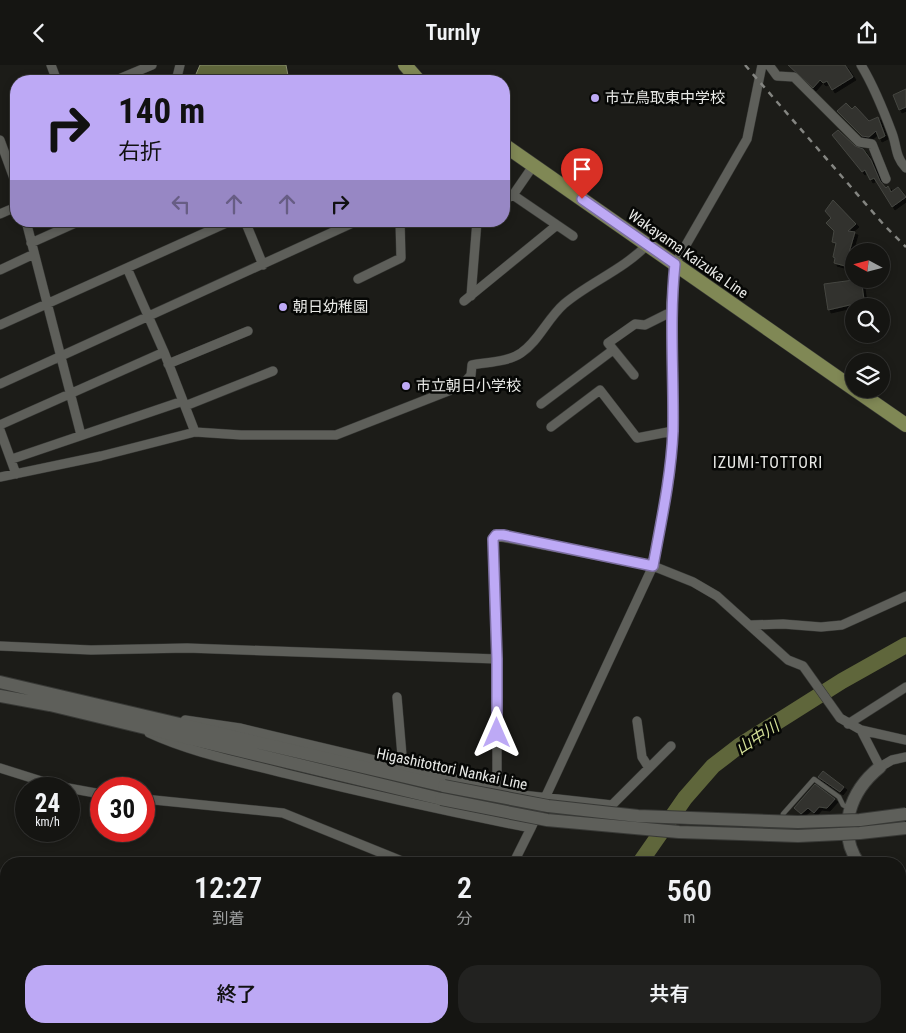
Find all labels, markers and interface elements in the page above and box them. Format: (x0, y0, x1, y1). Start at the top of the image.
icon: back (25, 19, 53, 47)
icon: share (853, 19, 881, 47)
text: Turnly (426, 20, 480, 45)
place label: 市立鳥取東中学校 (605, 89, 725, 107)
text: 140 m (118, 91, 205, 132)
marker: 市立鳥取東中学校 (589, 92, 601, 104)
icon: right (35, 95, 100, 160)
text: 右折 (118, 139, 162, 164)
pin (561, 148, 603, 199)
icon: arrive (568, 155, 596, 183)
icon: left (167, 190, 195, 218)
icon: ahead (220, 190, 248, 218)
icon: ahead (273, 190, 301, 218)
icon: right (326, 190, 354, 218)
street label: Wakayama Kaizuka Line (625, 206, 751, 302)
north arrow (845, 243, 890, 287)
map controls (845, 243, 890, 398)
place label: 朝日幼稚園 (293, 298, 368, 316)
button: search (845, 298, 890, 343)
marker: 朝日幼稚園 (277, 301, 289, 313)
button: layers (845, 353, 890, 398)
place label: 市立朝日小学校 (416, 377, 521, 395)
marker: 市立朝日小学校 (400, 380, 412, 392)
district label: IZUMI-TOTTORI (713, 453, 823, 472)
position arrow (470, 706, 522, 758)
water label: 山中川 (732, 715, 784, 758)
street label: Higashitottori Nankai Line (375, 744, 529, 794)
speed limit sign: 30 (90, 777, 155, 842)
text: 24 (35, 789, 60, 818)
text: km/h (35, 815, 60, 829)
text: 12:27 (194, 870, 262, 905)
text: 2 (457, 870, 472, 905)
text: 560 (667, 873, 712, 908)
text: m (683, 908, 695, 927)
text: 到着 (212, 909, 244, 928)
text: 分 (457, 909, 473, 928)
button: 終了 (25, 965, 448, 1023)
button: 共有 (458, 965, 881, 1023)

